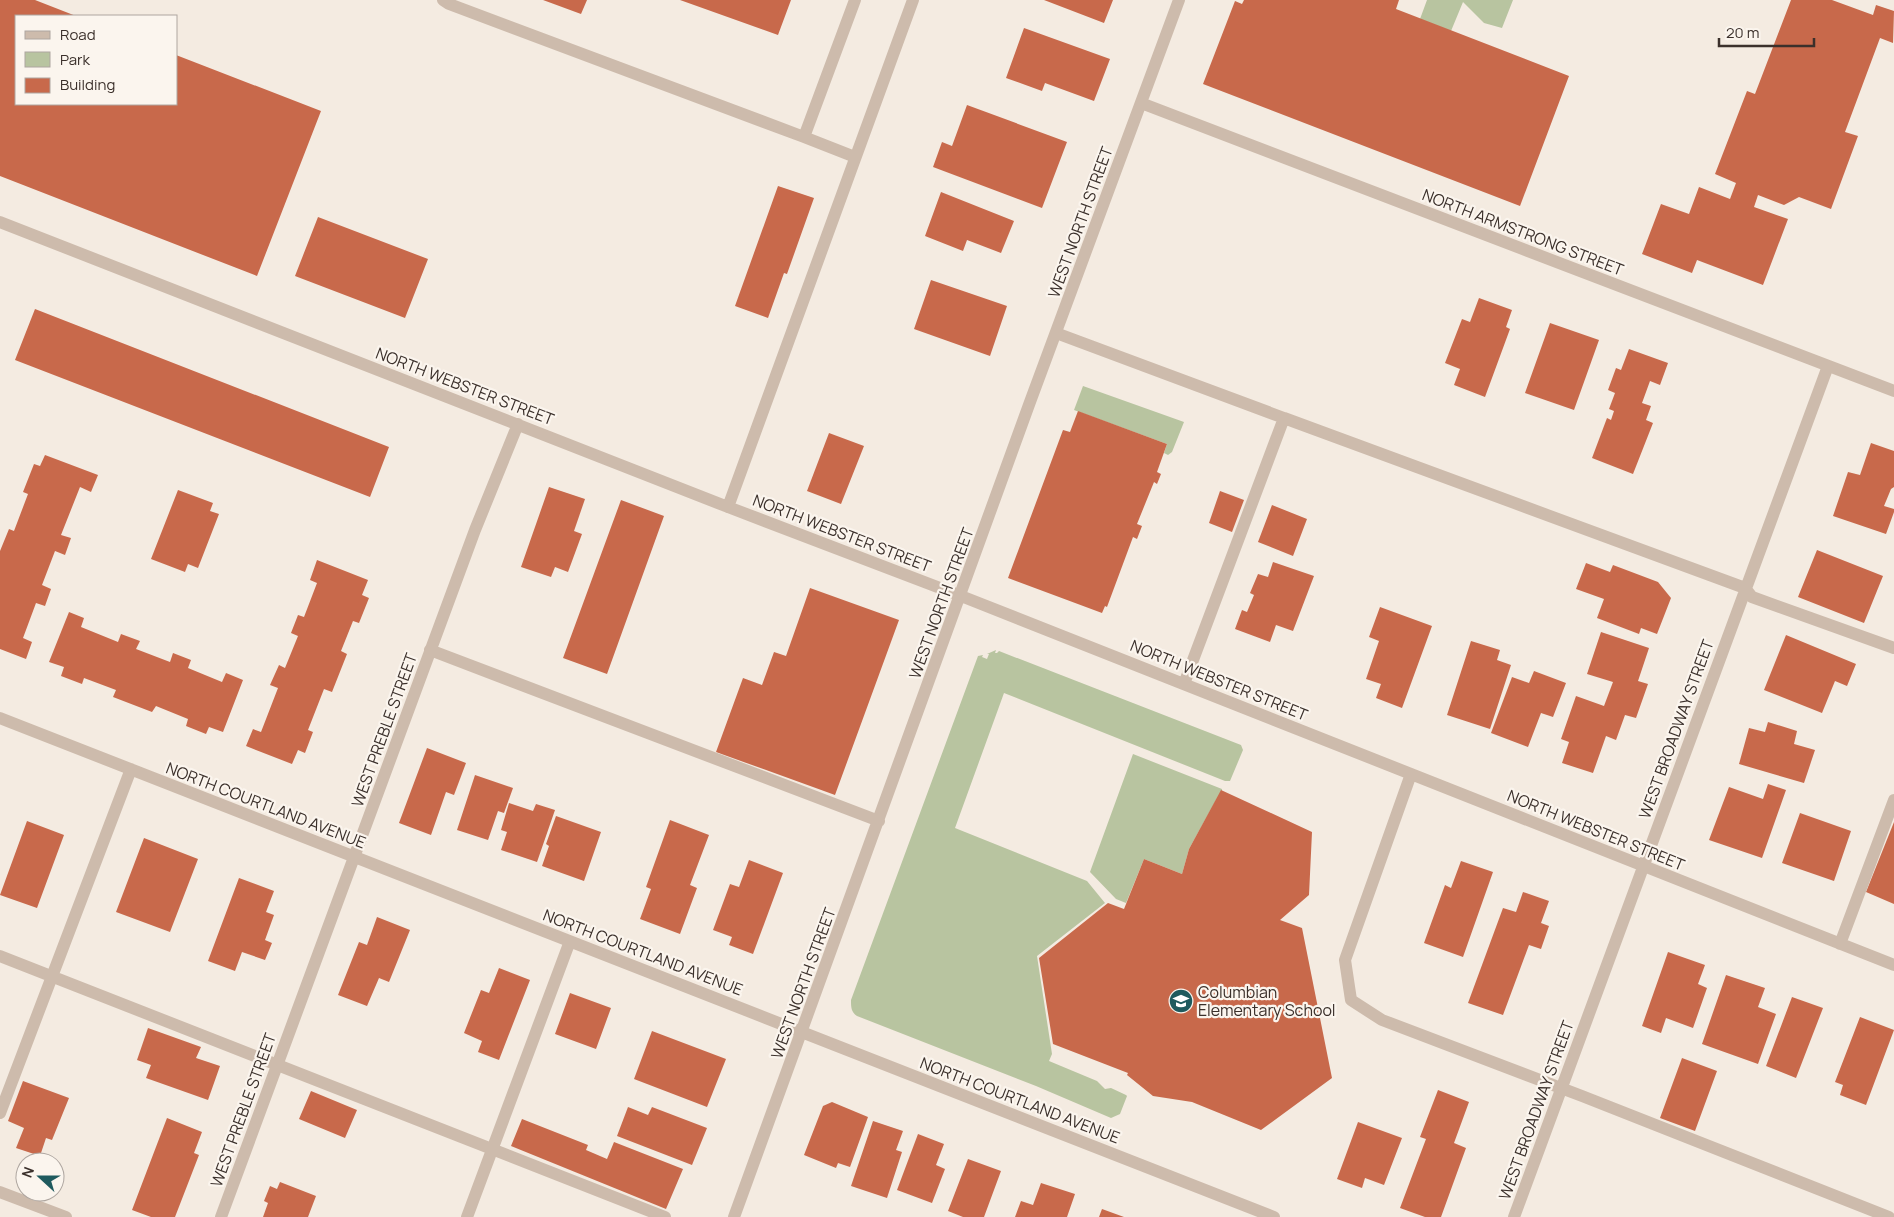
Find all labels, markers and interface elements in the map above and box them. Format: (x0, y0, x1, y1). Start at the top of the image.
legend (15, 15, 178, 105)
scale bar (1719, 15, 1814, 47)
text: 20 m (1726, 22, 1759, 43)
text: Road (60, 24, 96, 45)
text: Park (60, 49, 90, 70)
text: Building (60, 74, 115, 95)
street label: WEST NORTH STREET (1042, 143, 1118, 301)
street label: NORTH ARMSTRONG STREET (1419, 183, 1627, 281)
street label: NORTH WEBSTER STREET (373, 342, 558, 430)
street label: NORTH WEBSTER STREET (750, 489, 935, 577)
street label: WEST NORTH STREET (903, 524, 979, 682)
street label: NORTH WEBSTER STREET (1127, 634, 1311, 726)
street label: WEST BROADWAY STREET (1633, 636, 1719, 822)
street label: WEST PREBLE STREET (346, 650, 422, 810)
street label: NORTH COURTLAND AVENUE (163, 757, 369, 853)
street label: NORTH WEBSTER STREET (1504, 784, 1688, 876)
street label: NORTH COURTLAND AVENUE (540, 904, 746, 1000)
street label: WEST NORTH STREET (765, 904, 841, 1062)
place label: Columbian Elementary School (1198, 981, 1336, 1021)
school or university icon: Columbian Elementary School (1168, 988, 1194, 1014)
street label: WEST BROADWAY STREET (1493, 1017, 1579, 1203)
street label: WEST PREBLE STREET (205, 1030, 281, 1190)
street label: NORTH COURTLAND AVENUE (917, 1052, 1123, 1148)
north arrow (15, 1152, 65, 1202)
text: N (17, 1164, 38, 1180)

